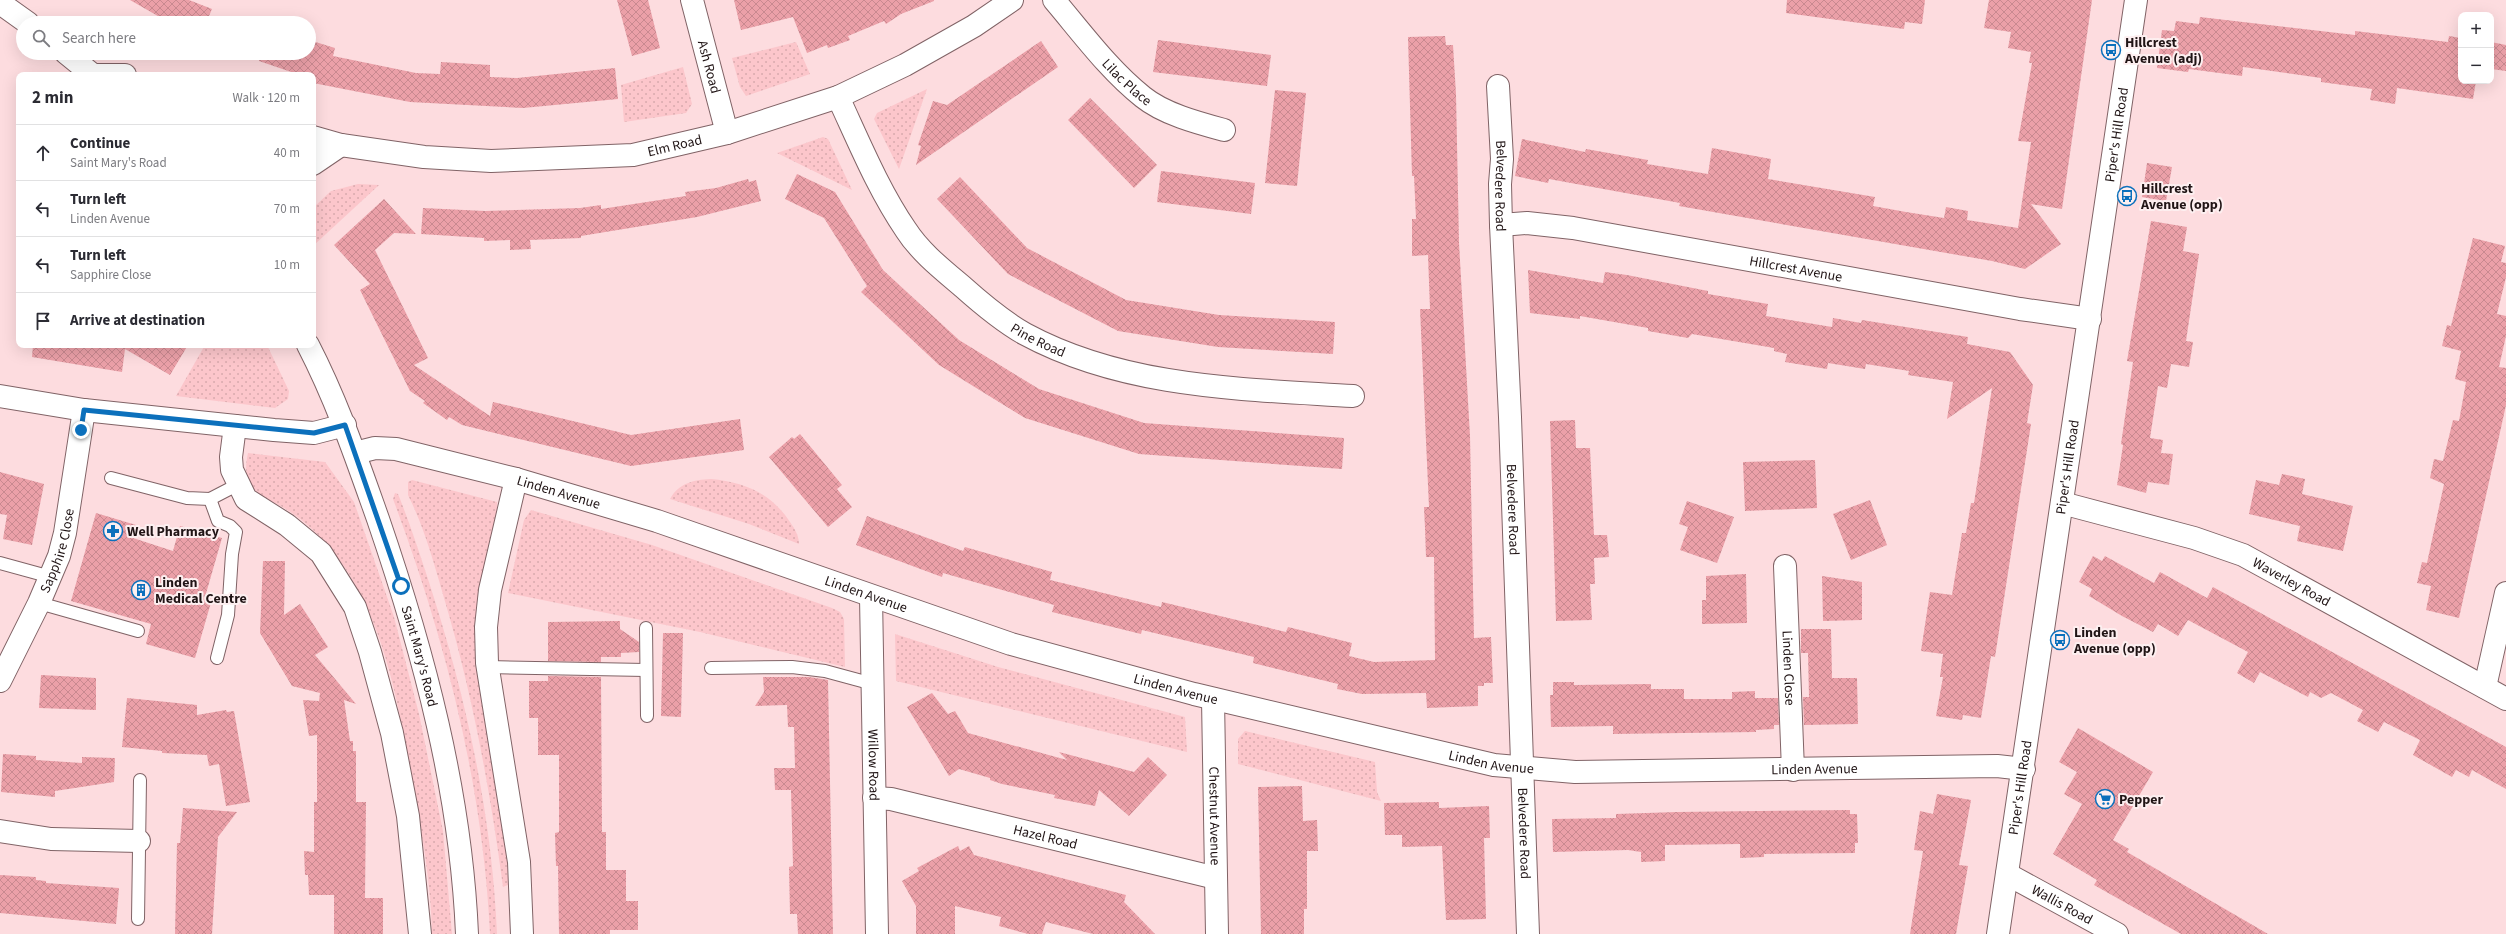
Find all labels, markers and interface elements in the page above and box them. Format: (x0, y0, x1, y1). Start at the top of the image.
map controls (2458, 12, 2494, 84)
button: + (2458, 12, 2494, 48)
search box (16, 16, 316, 60)
icon: search (30, 27, 52, 49)
text: Search here (62, 28, 136, 49)
place label: Hillcrest Avenue (adj) (2124, 33, 2202, 69)
street label: Ash Road (692, 38, 725, 96)
bus stop icon: Hillcrest Avenue (adj) (2100, 39, 2122, 61)
button: − (2458, 48, 2494, 84)
street label: Lilac Place (1097, 55, 1155, 111)
text: 2 min (32, 86, 73, 110)
street label: Piper's Hill Road (2100, 86, 2134, 184)
text: Walk · 120 m (232, 89, 300, 107)
street label: Elm Road (646, 130, 704, 162)
text: Continue (70, 133, 130, 154)
street label: Belvedere Road (1489, 140, 1511, 232)
icon: ahead (32, 142, 54, 164)
text: 40 m (274, 144, 300, 162)
text: Saint Mary's Road (70, 154, 167, 172)
place label: Hillcrest Avenue (opp) (2140, 179, 2223, 215)
bus stop icon: Hillcrest Avenue (opp) (2116, 185, 2138, 207)
text: Turn left (70, 189, 126, 210)
icon: left (32, 198, 54, 220)
text: 70 m (274, 200, 300, 218)
text: Linden Avenue (70, 210, 150, 228)
text: Turn left (70, 245, 126, 266)
street label: Hillcrest Avenue (1748, 251, 1844, 288)
icon: left (32, 254, 54, 276)
text: 10 m (274, 256, 300, 274)
text: Sapphire Close (70, 266, 151, 284)
icon: arrive (32, 310, 54, 332)
text: Arrive at destination (70, 310, 205, 331)
street label: Pine Road (1006, 319, 1068, 363)
street label: Piper's Hill Road (2051, 419, 2085, 516)
route end (72, 421, 90, 439)
street label: Belvedere Road (1501, 463, 1524, 556)
street label: Linden Avenue (514, 471, 603, 515)
street label: Sapphire Close (35, 507, 80, 596)
pharmacy icon: Well Pharmacy (102, 520, 124, 542)
place label: Well Pharmacy (127, 522, 220, 542)
street label: Waverley Road (2249, 553, 2334, 612)
street label: Linden Avenue (822, 571, 910, 618)
place label: Linden Medical Centre (155, 573, 247, 609)
route start (392, 577, 410, 595)
building icon: Linden Medical Centre (130, 579, 152, 601)
street label: Saint Mary's Road (396, 603, 442, 709)
place label: Linden Avenue (opp) (2073, 623, 2156, 659)
bus stop icon: Linden Avenue (opp) (2049, 629, 2071, 651)
street label: Linden Close (1777, 630, 1799, 706)
street label: Linden Avenue (1131, 669, 1220, 710)
street label: Willow Road (862, 729, 884, 801)
street label: Piper's Hill Road (2004, 739, 2037, 836)
street label: Linden Avenue (1446, 746, 1535, 779)
street label: Linden Avenue (1771, 759, 1858, 780)
street label: Chestnut Avenue (1203, 766, 1225, 866)
street label: Belvedere Road (1512, 787, 1535, 879)
supermarket icon: Pepper (2094, 788, 2116, 810)
place label: Pepper (2119, 790, 2164, 810)
street label: Hazel Road (1011, 820, 1079, 855)
street label: Wallis Road (2028, 880, 2096, 930)

